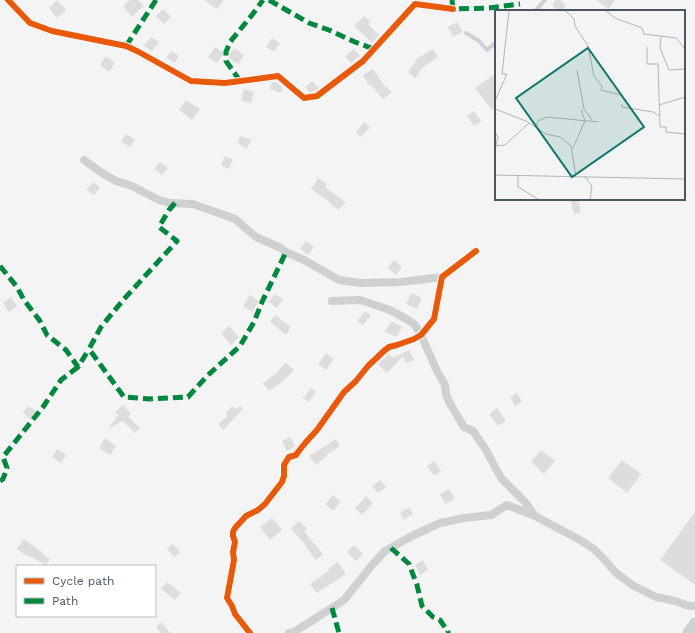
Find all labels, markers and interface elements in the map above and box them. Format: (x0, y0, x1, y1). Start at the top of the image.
inset map (495, 10, 685, 200)
legend (16, 565, 156, 617)
text: Cycle path (52, 574, 114, 588)
text: Path (52, 594, 78, 608)

